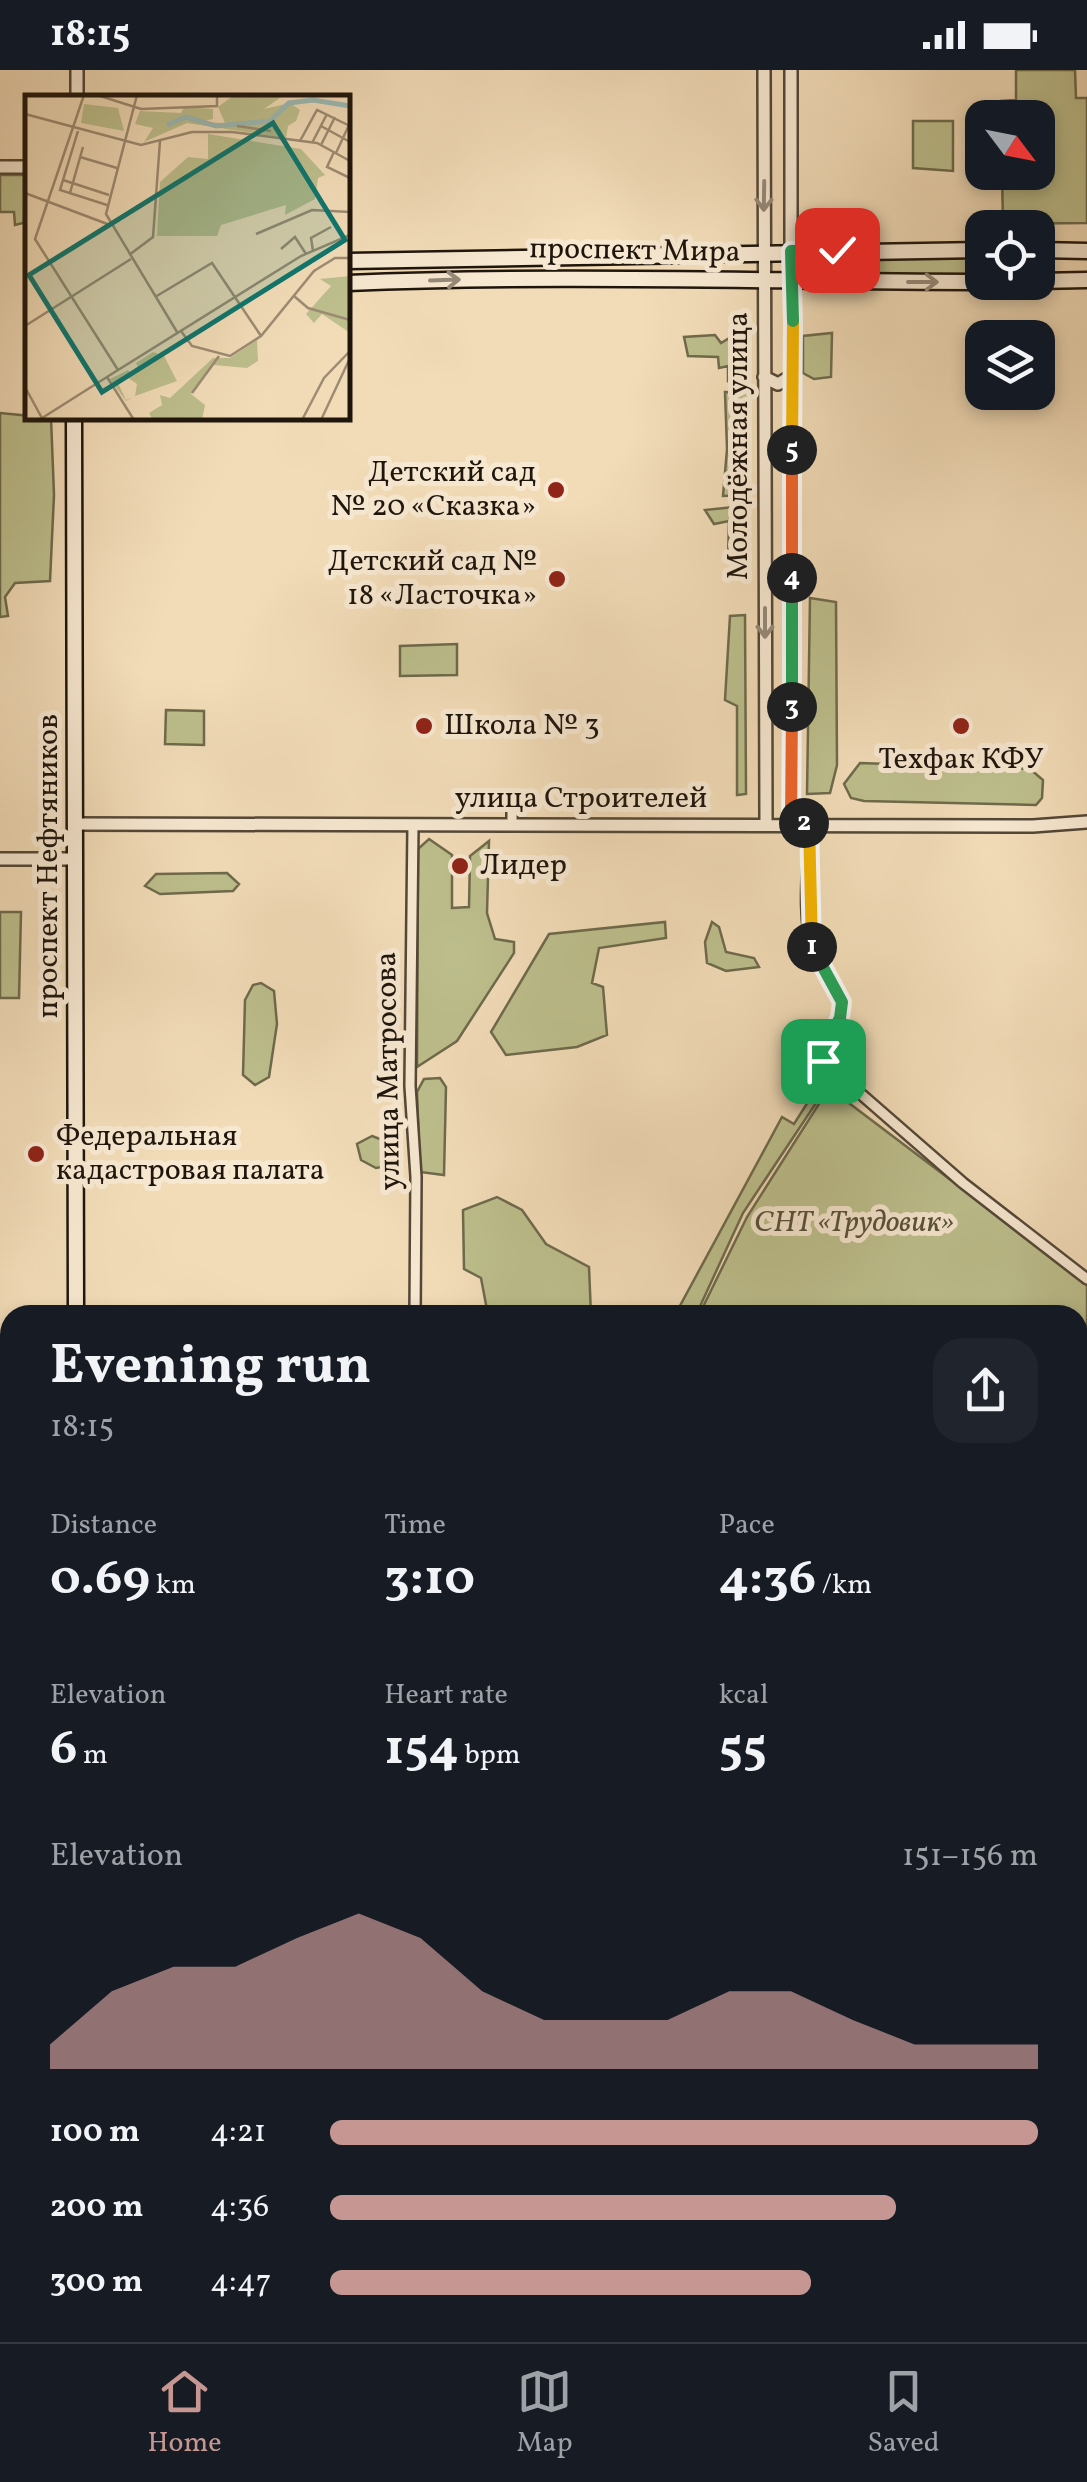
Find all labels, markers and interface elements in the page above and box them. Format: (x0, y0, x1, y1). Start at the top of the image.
text: 18:15 (50, 9, 130, 62)
inset map (25, 95, 350, 420)
north arrow (965, 100, 1055, 190)
map controls (965, 100, 1055, 410)
one-way arrow (754, 180, 773, 212)
pin (795, 208, 880, 293)
button: locate (965, 210, 1055, 300)
icon: check (810, 223, 865, 278)
street label: проспект Мира (529, 228, 741, 274)
one-way arrow (428, 270, 460, 289)
one-way arrow (906, 272, 938, 292)
street label: Молодёжная улица (718, 312, 760, 580)
button: layers (965, 320, 1055, 410)
pin: 5 (767, 425, 817, 475)
text: 5 (785, 430, 799, 469)
place label: Детский сад № 20 «Сказка» (330, 452, 536, 528)
marker: Детский сад № 20 «Сказка» (545, 479, 567, 501)
place label: Детский сад № 18 «Ласточка» (328, 541, 537, 617)
pin: 4 (767, 553, 817, 603)
text: 4 (784, 558, 800, 597)
marker: Детский сад № 18 «Ласточка» (546, 568, 568, 590)
one-way arrow (756, 606, 774, 639)
pin: 3 (767, 682, 817, 732)
text: 3 (785, 687, 799, 726)
place label: Школа № 3 (444, 705, 600, 747)
street label: проспект Нефтяников (28, 714, 70, 1018)
marker: Школа № 3 (413, 715, 435, 737)
marker: Техфак КФУ (950, 715, 972, 737)
place label: Техфак КФУ (878, 739, 1044, 781)
street label: улица Строителей (455, 778, 707, 820)
pin: 2 (779, 798, 829, 848)
text: 2 (797, 803, 811, 842)
place label: Лидер (480, 845, 567, 887)
marker: Лидер (449, 855, 471, 877)
pin: 1 (787, 922, 837, 972)
text: 1 (806, 927, 818, 966)
street label: улица Матросова (366, 951, 412, 1191)
pin (781, 1019, 866, 1104)
icon: arrive (796, 1034, 851, 1089)
place label: Федеральная кадастровая палата (56, 1116, 325, 1192)
marker: Федеральная кадастровая палата (25, 1143, 47, 1165)
park label: СНТ «Трудовик» (754, 1202, 954, 1244)
text: Evening run (50, 1330, 371, 1406)
button: share (933, 1338, 1038, 1443)
text: 18:15 (50, 1406, 114, 1450)
text: Distance (50, 1506, 157, 1545)
text: Time (384, 1506, 446, 1545)
text: Pace (719, 1506, 775, 1545)
text: 0.69 (50, 1545, 150, 1615)
text: 3:10 (384, 1545, 475, 1615)
text: 4:36 (719, 1545, 816, 1615)
text: km (150, 1566, 196, 1605)
text: /km (816, 1566, 872, 1605)
text: Elevation (50, 1676, 166, 1715)
text: Heart rate (384, 1676, 508, 1715)
text: kcal (719, 1676, 768, 1715)
text: 6 (50, 1715, 77, 1785)
text: 154 (384, 1715, 459, 1785)
text: 55 (719, 1715, 767, 1785)
text: m (77, 1736, 108, 1775)
text: bpm (459, 1736, 521, 1775)
text: Elevation (50, 1835, 183, 1879)
text: 151–156 m (902, 1835, 1038, 1879)
text: 100 m (50, 2111, 140, 2155)
text: 4:21 (210, 2111, 266, 2155)
text: 200 m (50, 2186, 144, 2230)
text: 4:36 (210, 2186, 269, 2230)
text: 300 m (50, 2261, 143, 2305)
text: 4:47 (210, 2261, 271, 2305)
tab: Home (147, 2364, 222, 2463)
tab: Map (516, 2364, 572, 2463)
tab: Saved (867, 2364, 940, 2463)

